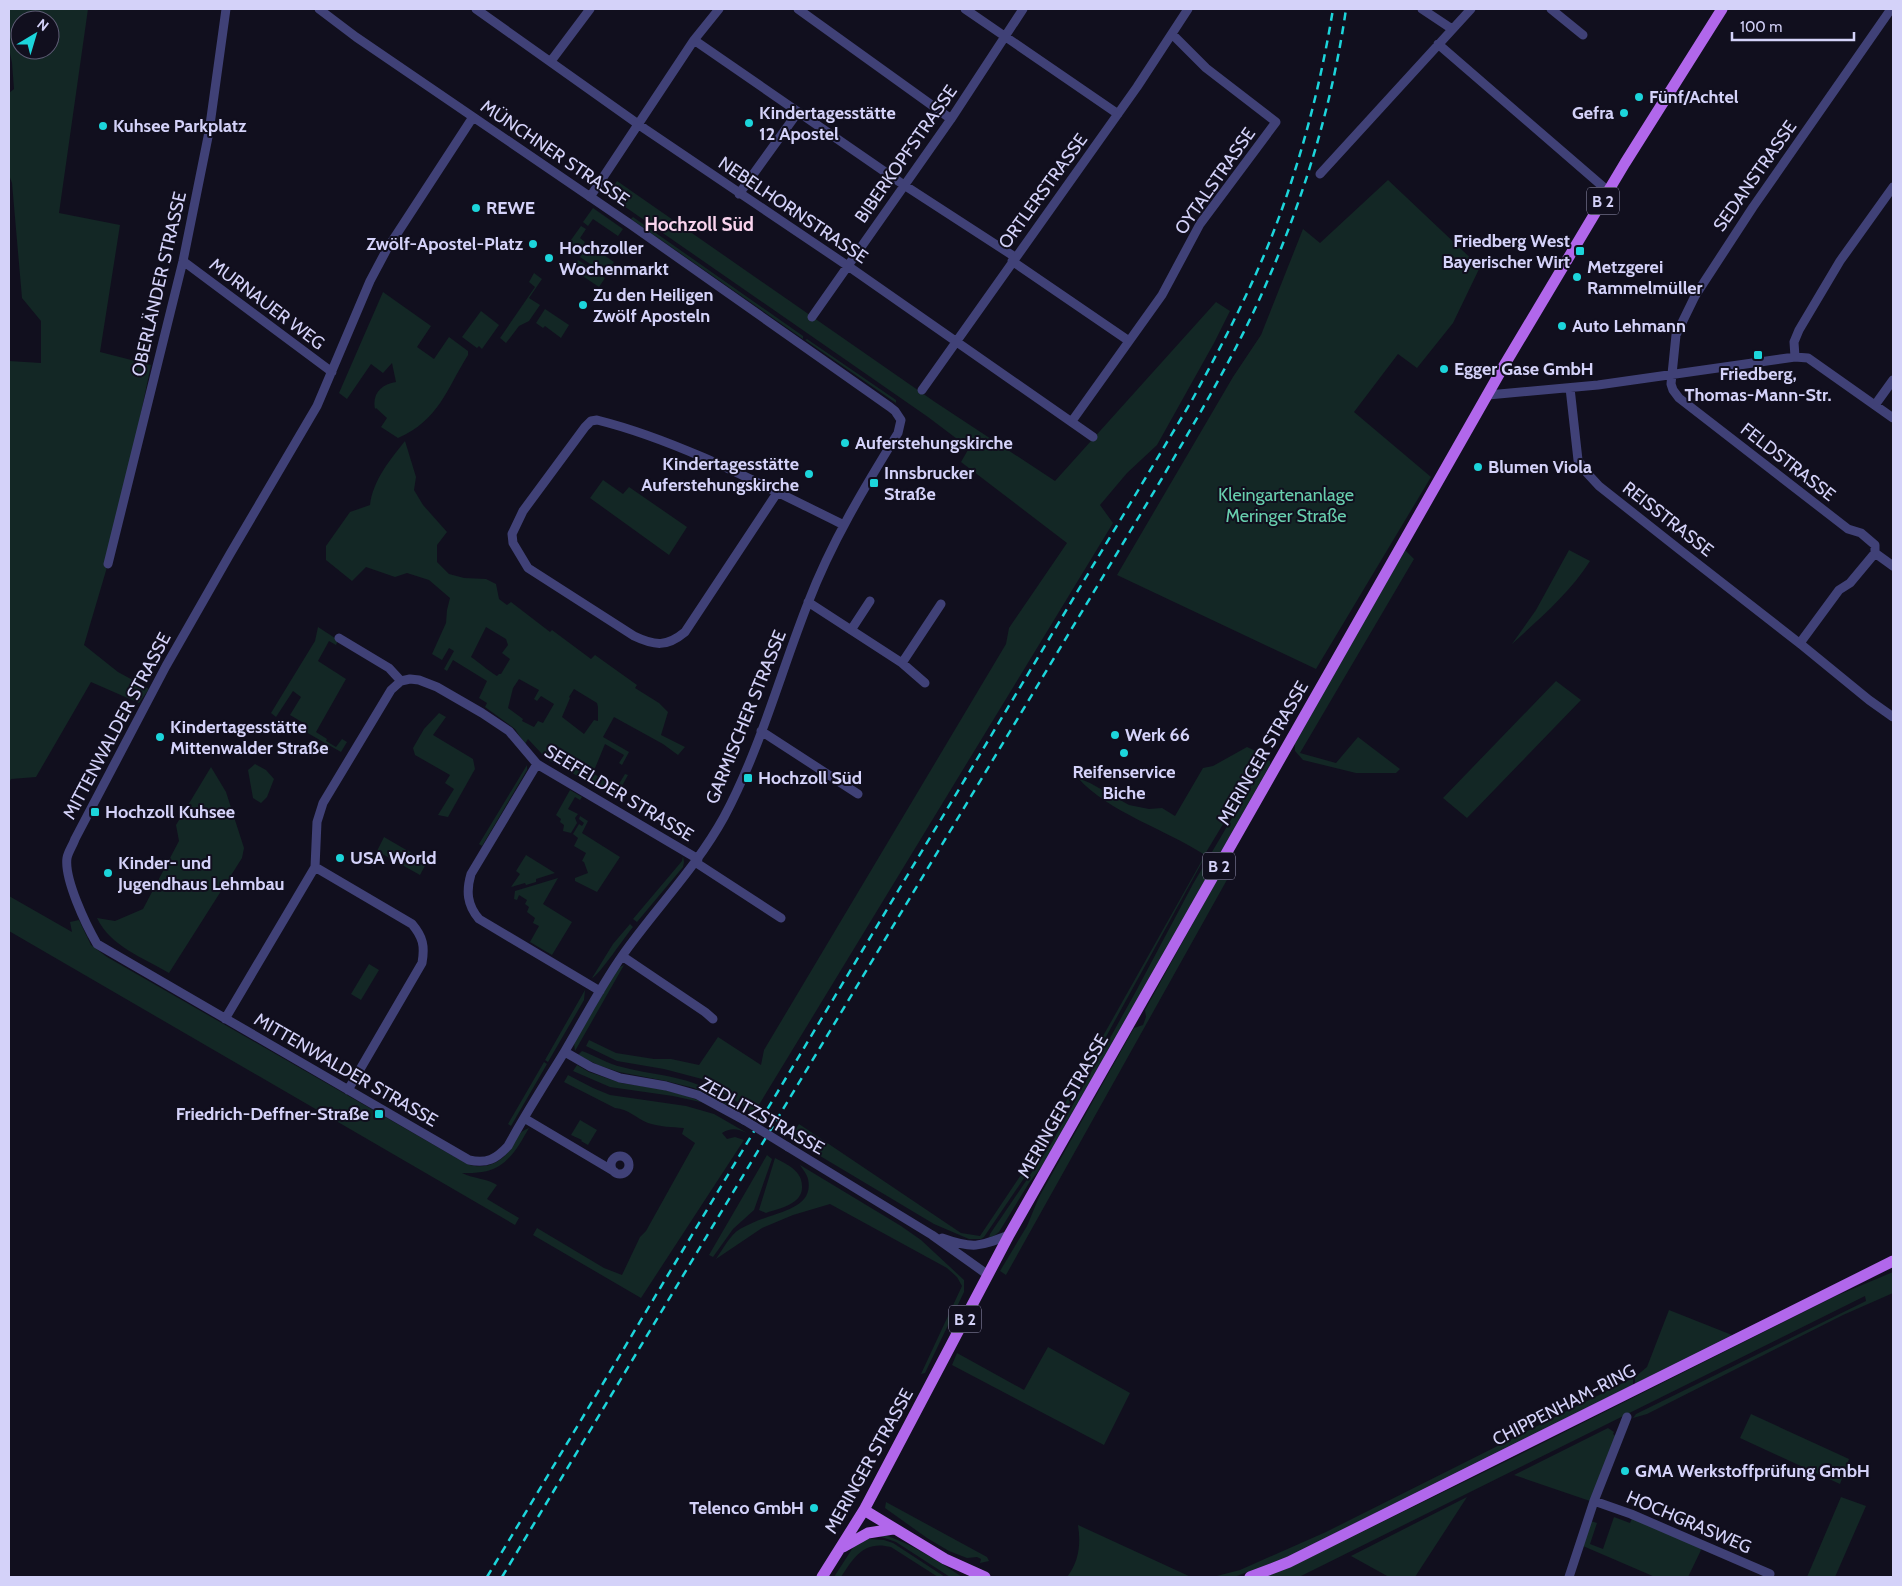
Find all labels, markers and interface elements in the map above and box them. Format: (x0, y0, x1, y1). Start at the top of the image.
north arrow (10, 10, 60, 60)
scale bar (1732, 10, 1854, 42)
text: N (34, 15, 52, 35)
text: 100 m (1740, 18, 1782, 36)
street label: BIBERKOPFSTRASSE (850, 81, 962, 227)
place label: Fünf/Achtel (1649, 86, 1739, 108)
marker: Fünf/Achtel (1633, 91, 1645, 103)
street label: MÜNCHNER STRASSE (476, 95, 634, 211)
place label: Kindertagesstätte 12 Apostel (759, 102, 896, 145)
place label: Gefra (1572, 102, 1614, 124)
marker: Gefra (1618, 107, 1630, 119)
place label: Kuhsee Parkplatz (113, 115, 247, 137)
street label: SEDANSTRASSE (1709, 116, 1801, 236)
marker: Kindertagesstätte 12 Apostel (743, 117, 755, 129)
marker: Kuhsee Parkplatz (97, 120, 109, 132)
street label: OYTALSTRASSE (1170, 123, 1260, 239)
street label: ORTLERSTRASSE (994, 129, 1092, 253)
street label: NEBELHORNSTRASSE (714, 152, 872, 268)
road number: B 2 (1587, 188, 1619, 215)
street label: OBERLÄNDER STRASSE (127, 189, 191, 379)
place label: REWE (486, 197, 535, 219)
marker: REWE (470, 202, 482, 214)
district label: Hochzoll Süd (644, 213, 754, 236)
place label: Friedberg West Bayerischer Wirt (1442, 230, 1570, 273)
place label: Zwölf-Apostel-Platz (366, 233, 523, 255)
place label: Hochzoller Wochenmarkt (559, 237, 669, 280)
marker: Zwölf-Apostel-Platz (527, 238, 539, 250)
marker: Friedberg West Bayerischer Wirt (1574, 245, 1586, 257)
marker: Hochzoller Wochenmarkt (543, 252, 555, 264)
street label: MURNAUER WEG (205, 253, 329, 355)
place label: Metzgerei Rammelmüller (1587, 256, 1703, 299)
marker: Metzgerei Rammelmüller (1571, 271, 1583, 283)
place label: Zu den Heiligen Zwölf Aposteln (593, 284, 714, 327)
marker: Zu den Heiligen Zwölf Aposteln (577, 299, 589, 311)
place label: Auto Lehmann (1572, 315, 1686, 337)
marker: Auto Lehmann (1556, 320, 1568, 332)
marker: Friedberg, Thomas-Mann-Str. (1752, 349, 1764, 361)
place label: Egger Gase GmbH (1454, 358, 1594, 380)
marker: Egger Gase GmbH (1438, 363, 1450, 375)
place label: Friedberg, Thomas-Mann-Str. (1685, 363, 1831, 406)
street label: FELDSTRASSE (1736, 418, 1840, 506)
place label: Auferstehungskirche (855, 432, 1013, 454)
marker: Auferstehungskirche (839, 437, 851, 449)
place label: Kindertagesstätte Auferstehungskirche (641, 453, 799, 496)
place label: Blumen Viola (1488, 456, 1592, 478)
marker: Blumen Viola (1472, 461, 1484, 473)
place label: Innsbrucker Straße (884, 462, 974, 505)
marker: Kindertagesstätte Auferstehungskirche (803, 468, 815, 480)
marker: Innsbrucker Straße (868, 477, 880, 489)
street label: REISSTRASSE (1618, 477, 1718, 561)
park label: Kleingartenanlage Meringer Straße (1218, 484, 1354, 527)
street label: GARMISCHER STRASSE (701, 627, 791, 807)
street label: MITTENWALDER STRASSE (58, 629, 176, 823)
street label: MERINGER STRASSE (1213, 677, 1313, 829)
place label: Kindertagesstätte Mittenwalder Straße (170, 716, 328, 759)
place label: Werk 66 (1125, 724, 1190, 746)
marker: Werk 66 (1109, 729, 1121, 741)
marker: Kindertagesstätte Mittenwalder Straße (154, 731, 166, 743)
street label: SEEFELDER STRASSE (541, 740, 697, 846)
marker: Reifenservice Biche (1118, 747, 1130, 759)
place label: Reifenservice Biche (1072, 761, 1176, 804)
place label: Hochzoll Süd (758, 767, 862, 789)
marker: Hochzoll Süd (742, 772, 754, 784)
place label: Hochzoll Kuhsee (105, 801, 235, 823)
marker: Hochzoll Kuhsee (89, 806, 101, 818)
place label: USA World (350, 847, 436, 869)
place label: Kinder- und Jugendhaus Lehmbau (117, 852, 284, 895)
marker: USA World (334, 852, 346, 864)
road number: B 2 (1203, 852, 1235, 879)
marker: Kinder- und Jugendhaus Lehmbau (102, 867, 114, 879)
street label: MITTENWALDER STRASSE (250, 1008, 442, 1132)
street label: MERINGER STRASSE (1013, 1030, 1113, 1182)
street label: ZEDLITZSTRASSE (696, 1073, 828, 1159)
place label: Friedrich-Deffner-Straße (176, 1103, 369, 1125)
marker: Friedrich-Deffner-Straße (373, 1108, 385, 1120)
road number: B 2 (949, 1306, 981, 1332)
street label: CHIPPENHAM-RING (1489, 1359, 1639, 1451)
street label: MERINGER STRASSE (820, 1385, 918, 1537)
place label: GMA Werkstoffprüfung GmbH (1635, 1460, 1870, 1482)
marker: GMA Werkstoffprüfung GmbH (1619, 1465, 1631, 1477)
street label: HOCHGRASWEG (1623, 1486, 1755, 1558)
place label: Telenco GmbH (689, 1497, 804, 1519)
marker: Telenco GmbH (808, 1502, 820, 1514)

